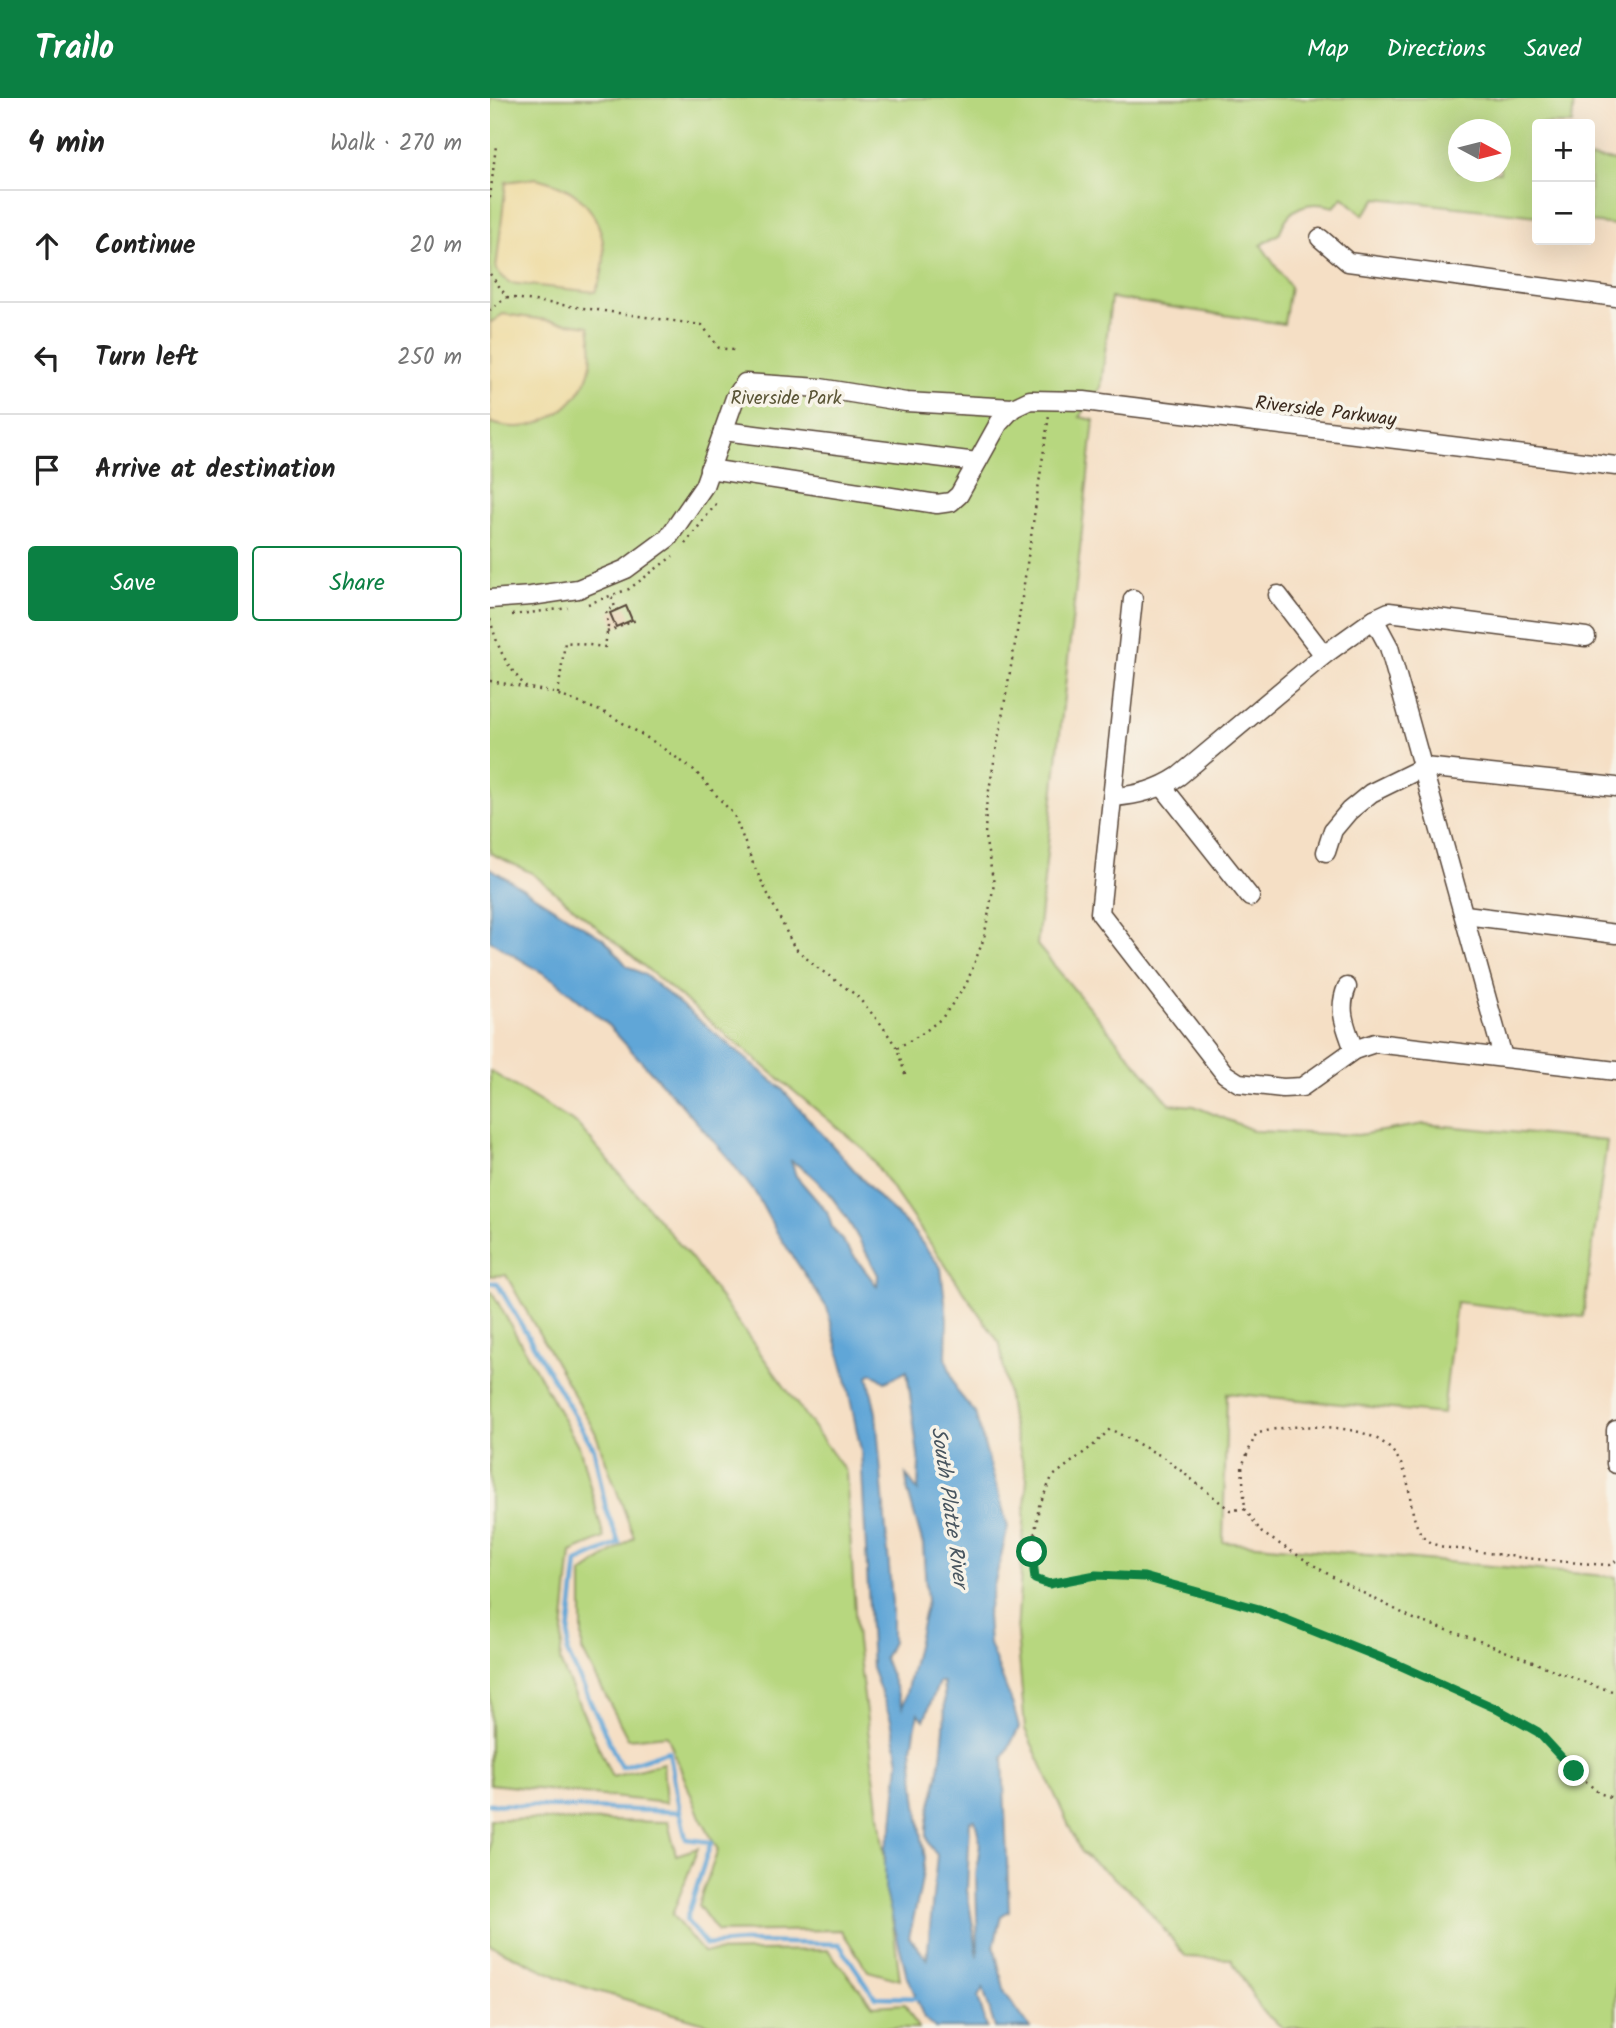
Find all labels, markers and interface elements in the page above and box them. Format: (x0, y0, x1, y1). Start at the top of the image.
text: Trailo (35, 23, 114, 76)
text: Map (1307, 30, 1349, 69)
text: Directions (1387, 30, 1486, 69)
text: Saved (1524, 30, 1581, 69)
north arrow (1448, 119, 1511, 182)
map controls (1532, 119, 1595, 245)
button: + (1532, 119, 1595, 182)
text: 4 min (28, 120, 105, 168)
text: Walk · 270 m (330, 126, 462, 162)
button: − (1532, 182, 1595, 245)
text: Continue (95, 225, 196, 267)
icon: ahead (28, 227, 66, 265)
text: 20 m (410, 228, 462, 264)
text: Turn left (95, 337, 198, 379)
icon: left (28, 339, 66, 377)
text: 250 m (397, 340, 462, 376)
park label: Riverside Park (730, 384, 842, 414)
street label: Riverside Parkway (1254, 388, 1399, 436)
text: Arrive at destination (95, 449, 335, 491)
icon: arrive (28, 451, 66, 489)
button: Save (28, 546, 238, 621)
button: Share (252, 546, 462, 621)
water label: South Platte River (921, 1425, 977, 1594)
route start (1016, 1536, 1047, 1567)
route end (1558, 1755, 1589, 1786)

